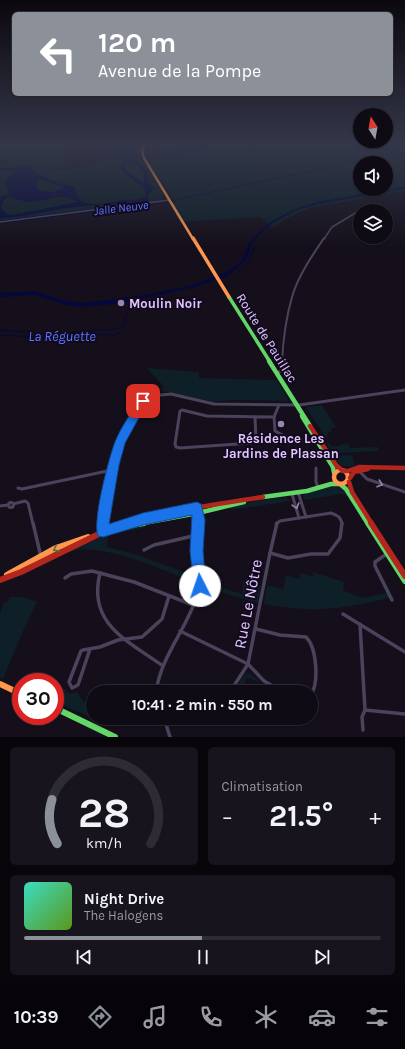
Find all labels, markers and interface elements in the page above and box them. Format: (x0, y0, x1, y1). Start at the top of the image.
text: 120 m (98, 26, 176, 59)
icon: left (32, 28, 84, 80)
text: Avenue de la Pompe (98, 60, 261, 82)
north arrow (353, 108, 393, 148)
map controls (353, 108, 393, 244)
button: sound (353, 156, 393, 196)
water label: Jalle Neuve (93, 198, 150, 218)
button: layers (353, 204, 393, 244)
street label: Route de Pauillac (234, 291, 300, 385)
place label: Moulin Noir (129, 296, 202, 311)
marker: Moulin Noir (116, 298, 126, 308)
water label: La Réguette (28, 328, 96, 345)
pin (126, 384, 160, 418)
icon: arrive (132, 390, 154, 412)
marker: Résidence Les Jardins de Plassan (276, 419, 286, 429)
place label: Résidence Les Jardins de Plassan (223, 431, 339, 461)
one-way arrow (377, 479, 384, 487)
one-way arrow (291, 502, 300, 509)
one-way arrow (53, 544, 60, 552)
street label: Rue Le Nôtre (230, 558, 266, 650)
position arrow (179, 565, 221, 607)
speed limit sign: 30 (12, 673, 64, 725)
text: 10:41 · 2 min · 550 m (131, 696, 273, 714)
text: Climatisation (222, 779, 303, 794)
text: 28 (78, 789, 130, 837)
text: 21.5° (269, 798, 333, 834)
text: − (222, 804, 233, 830)
text: + (369, 804, 381, 830)
text: km/h (86, 835, 122, 852)
text: Night Drive (84, 890, 164, 908)
text: The Halogens (84, 908, 163, 923)
icon: previous (73, 946, 95, 968)
icon: pause (192, 946, 214, 968)
icon: next (311, 946, 333, 968)
icon: directions (86, 1003, 114, 1031)
icon: music (141, 1003, 169, 1031)
icon: phone (197, 1003, 225, 1031)
icon: climate (252, 1003, 280, 1031)
icon: car (308, 1003, 336, 1031)
icon: filters (363, 1003, 391, 1031)
text: 10:39 (14, 1006, 59, 1028)

